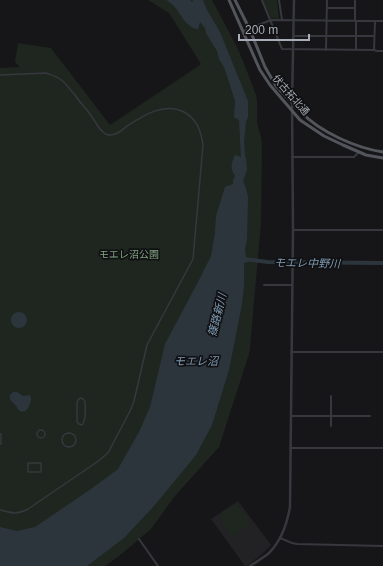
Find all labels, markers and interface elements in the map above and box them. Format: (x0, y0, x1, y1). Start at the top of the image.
scale bar (239, 16, 309, 42)
text: 200 m (245, 23, 278, 37)
street label: 伏古拓北通 (270, 73, 312, 117)
park label: モエレ沼公園 (99, 249, 159, 260)
water label: モエレ中野川 (274, 256, 341, 270)
water label: 篠路新川 (206, 291, 228, 338)
water label: モエレ沼 (174, 355, 220, 367)

